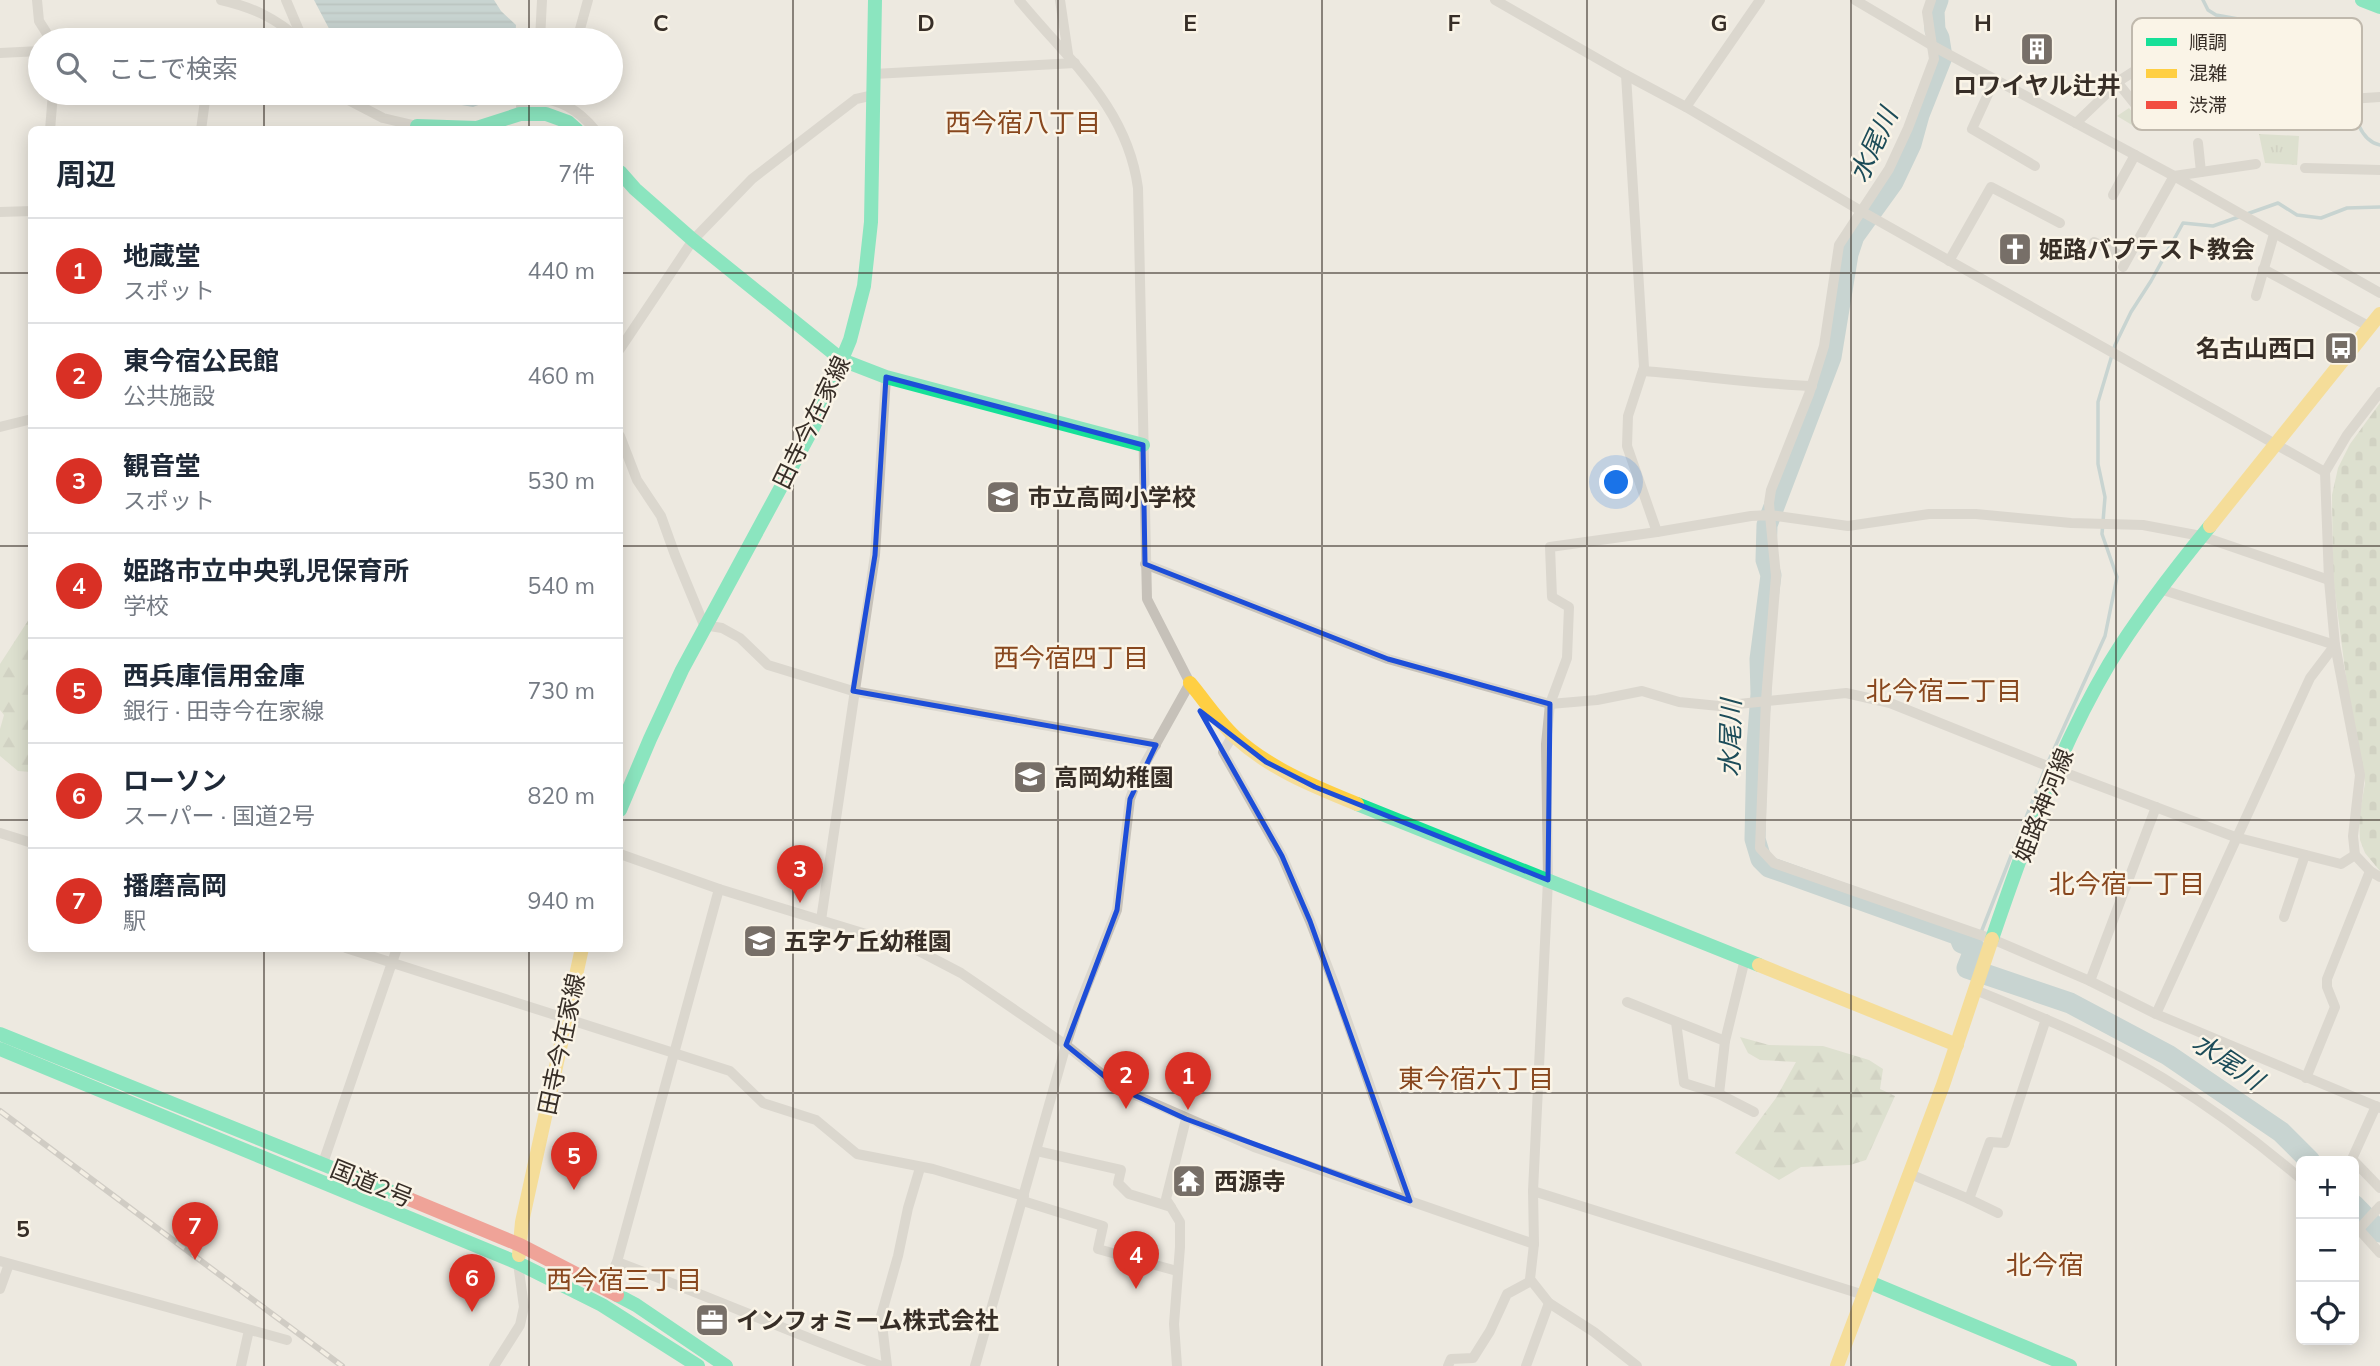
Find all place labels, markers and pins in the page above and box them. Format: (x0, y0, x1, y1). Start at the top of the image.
building icon: ロワイヤル辻井 (2018, 30, 2056, 68)
place label: ロワイヤル辻井 (1953, 70, 2121, 100)
church icon: 姫路バプテスト教会 (1996, 230, 2034, 268)
place label: 姫路バプテスト教会 (2039, 234, 2255, 264)
bus stop icon: 名古山西口 (2322, 329, 2360, 367)
place label: 名古山西口 (2196, 333, 2316, 363)
school or university icon: 市立高岡小学校 (984, 478, 1022, 516)
place label: 市立高岡小学校 (1028, 482, 1196, 512)
school or university icon: 高岡幼稚園 (1011, 758, 1049, 796)
place label: 高岡幼稚園 (1054, 762, 1174, 792)
pin: 3 (777, 845, 823, 903)
school or university icon: 五字ケ丘幼稚園 (741, 922, 779, 960)
place label: 五字ケ丘幼稚園 (784, 926, 952, 956)
pin: 2 (1103, 1051, 1149, 1109)
pin: 1 (1165, 1052, 1211, 1110)
pin: 5 (551, 1132, 597, 1190)
temple icon: 西源寺 (1170, 1162, 1208, 1200)
place label: 西源寺 (1214, 1166, 1286, 1196)
pin: 7 (172, 1202, 218, 1260)
pin: 4 (1113, 1231, 1159, 1289)
pin: 6 (449, 1254, 495, 1312)
office icon: インフォミーム株式会社 (693, 1301, 731, 1339)
place label: インフォミーム株式会社 (736, 1305, 999, 1335)

